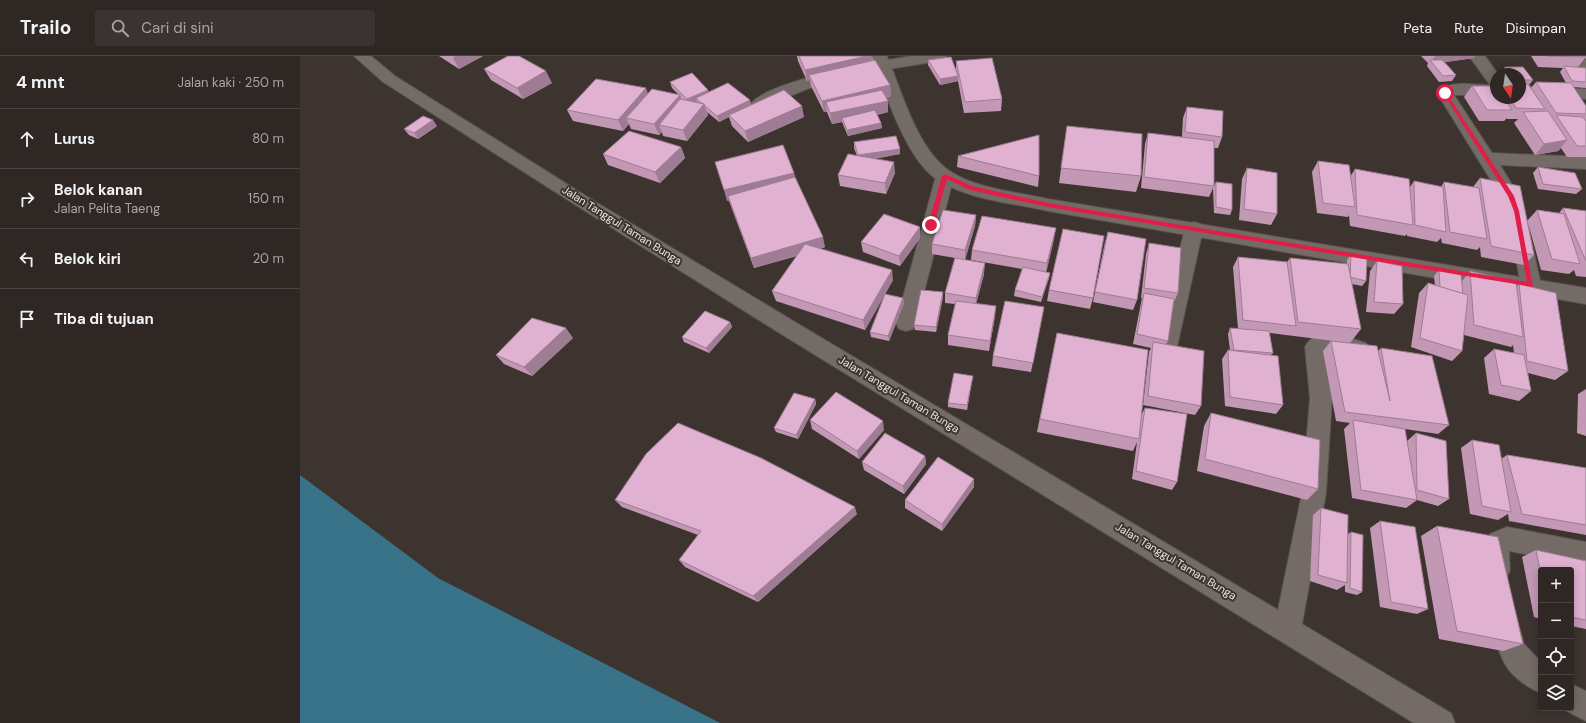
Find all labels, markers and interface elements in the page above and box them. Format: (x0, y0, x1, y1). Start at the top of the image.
search box (95, 10, 375, 46)
text: Trailo (20, 15, 71, 40)
icon: search (109, 17, 131, 39)
text: Cari di sini (141, 18, 214, 38)
text: Peta (1404, 19, 1432, 37)
text: Rute (1454, 19, 1484, 37)
text: Disimpan (1506, 19, 1566, 37)
north arrow (1490, 68, 1526, 104)
text: 4 mnt (16, 71, 65, 93)
text: Jalan kaki · 250 m (177, 74, 284, 91)
route start (1436, 84, 1454, 102)
icon: ahead (16, 128, 38, 150)
text: Lurus (54, 129, 95, 149)
text: 80 m (252, 130, 284, 147)
text: Belok kanan (54, 180, 142, 200)
street label: Jalan Tanggul Taman Bunga (560, 182, 684, 268)
icon: right (16, 188, 38, 210)
text: 150 m (248, 190, 284, 207)
text: Jalan Pelita Taeng (54, 200, 160, 217)
route end (922, 216, 940, 234)
icon: left (16, 248, 38, 270)
text: Belok kiri (54, 249, 121, 269)
text: 20 m (253, 250, 284, 267)
icon: arrive (16, 308, 38, 330)
text: Tiba di tujuan (54, 309, 154, 329)
street label: Jalan Tanggul Taman Bunga (836, 352, 962, 436)
street label: Jalan Tanggul Taman Bunga (1113, 519, 1239, 603)
map controls (1538, 567, 1574, 711)
button: + (1538, 567, 1574, 603)
button: − (1538, 603, 1574, 639)
button: locate (1538, 639, 1574, 675)
button: layers (1538, 675, 1574, 711)

